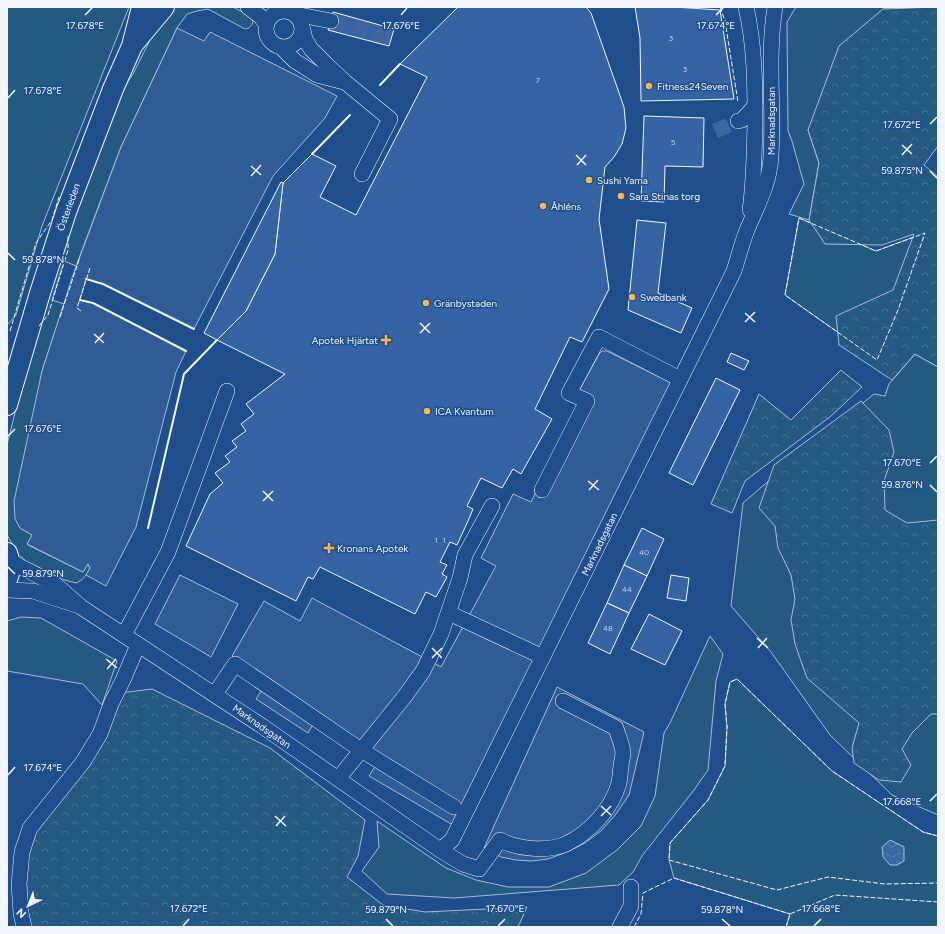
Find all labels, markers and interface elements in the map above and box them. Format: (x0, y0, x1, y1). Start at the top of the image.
text: 17.678°E (66, 19, 104, 32)
text: 17.676°E (382, 19, 420, 32)
text: 17.674°E (697, 19, 735, 32)
house number: 3 (669, 33, 673, 43)
house number: 3 (683, 64, 687, 74)
house number: 7 (536, 75, 541, 85)
place label: Fitness24Seven (657, 80, 729, 93)
marker: Fitness24Seven (644, 81, 654, 91)
text: 17.678°E (24, 84, 62, 97)
street label: Marknadsgatan (765, 86, 778, 155)
text: 17.672°E (883, 118, 921, 131)
house number: 5 (671, 137, 676, 147)
text: 59.875°N (881, 164, 923, 177)
place label: Sushi Yama (597, 174, 648, 187)
marker: Sushi Yama (584, 175, 594, 185)
street label: Österleden (54, 181, 83, 233)
place label: Sara Stinas torg (629, 190, 700, 203)
marker: Sara Stinas torg (616, 191, 626, 201)
place label: Åhléns (551, 200, 582, 213)
marker: Åhléns (538, 201, 548, 211)
text: 59.878°N (22, 253, 64, 266)
place label: Swedbank (640, 291, 687, 304)
marker: Swedbank (627, 292, 637, 302)
place label: Gränbystaden (434, 297, 497, 310)
marker: Gränbystaden (421, 298, 431, 308)
place label: Apotek Hjärtat (312, 334, 378, 347)
marker: Apotek Hjärtat (381, 335, 391, 345)
place label: ICA Kvantum (435, 405, 494, 418)
marker: ICA Kvantum (422, 406, 432, 416)
text: 17.676°E (24, 422, 62, 435)
text: 17.670°E (883, 456, 921, 469)
text: 59.876°N (881, 478, 923, 491)
street label: Marknadsgatan (579, 510, 620, 578)
house number: 1 (434, 535, 438, 545)
house number: 1 (442, 535, 446, 545)
place label: Kronans Apotek (337, 542, 408, 555)
marker: Kronans Apotek (324, 543, 334, 553)
house number: 40 (639, 547, 649, 557)
text: 59.879°N (22, 567, 64, 580)
house number: 44 (622, 584, 632, 594)
house number: 48 (603, 623, 613, 633)
street label: Marknadsgatan (230, 701, 294, 752)
text: 17.674°E (24, 761, 62, 774)
text: 17.668°E (883, 795, 921, 808)
north arrow (8, 886, 48, 926)
text: 17.672°E (170, 902, 208, 915)
text: 17.670°E (486, 902, 524, 915)
text: 17.668°E (802, 902, 840, 915)
text: 59.879°N (365, 903, 407, 916)
text: 59.878°N (701, 903, 743, 916)
text: N (14, 905, 29, 921)

